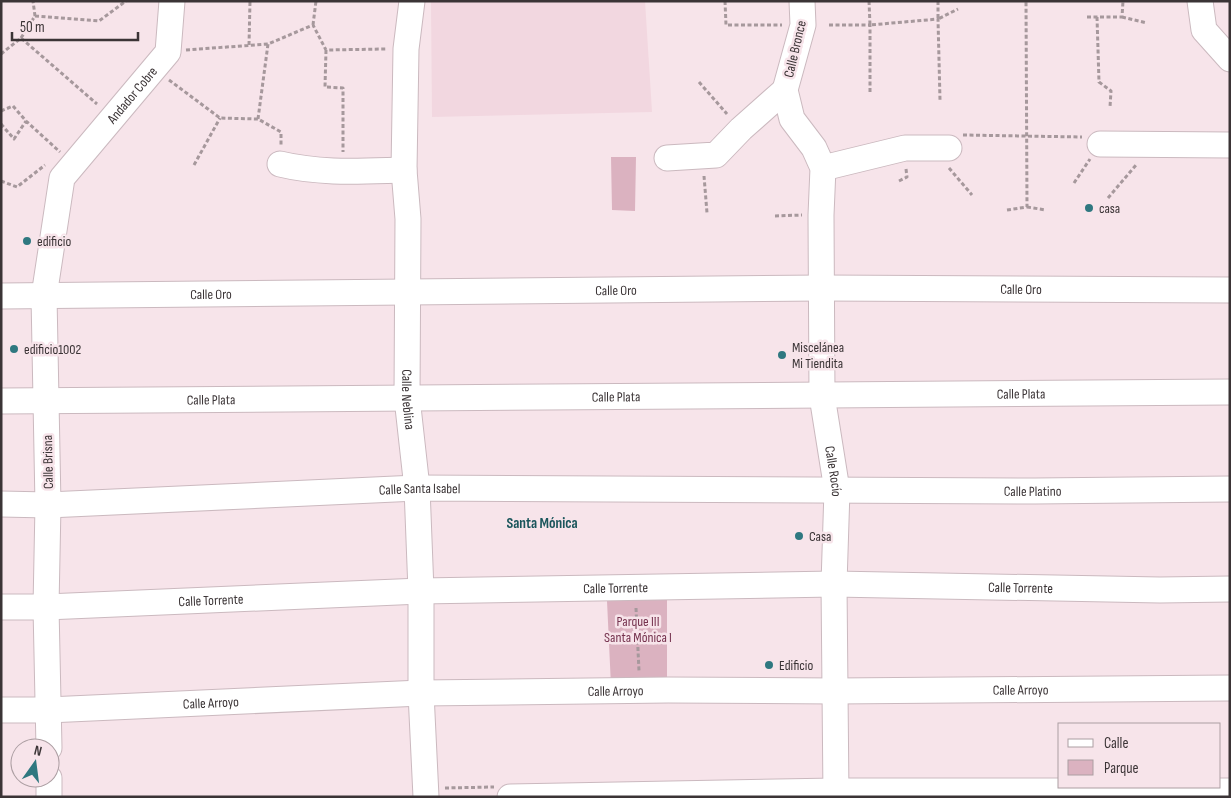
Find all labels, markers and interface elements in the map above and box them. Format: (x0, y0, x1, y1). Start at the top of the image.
scale bar (12, 10, 139, 42)
text: 50 m (20, 18, 45, 37)
street label: Calle Bronce (780, 19, 810, 79)
street label: Andador Cobre (102, 63, 161, 128)
place label: casa (1099, 200, 1120, 217)
marker: casa (1083, 202, 1095, 214)
place label: edificio (37, 233, 71, 250)
marker: edificio (21, 235, 33, 247)
street label: Calle Oro (1000, 280, 1042, 298)
street label: Calle Oro (595, 281, 637, 299)
street label: Calle Oro (190, 285, 232, 303)
place label: Miscelánea Mi Tiendita (792, 339, 844, 372)
place label: edificio1002 (24, 341, 82, 358)
marker: edificio1002 (8, 343, 20, 355)
marker: Miscelánea Mi Tiendita (776, 349, 788, 361)
street label: Calle Neblina (398, 369, 419, 430)
street label: Calle Plata (997, 385, 1045, 402)
street label: Calle Plata (592, 388, 640, 405)
street label: Calle Plata (187, 391, 235, 408)
street label: Calle Brisna (39, 435, 57, 489)
street label: Calle Rocío (822, 445, 846, 497)
street label: Calle Santa Isabel (378, 479, 460, 498)
street label: Calle Platino (1004, 482, 1062, 500)
district label: Santa Mónica (506, 514, 578, 533)
place label: Casa (809, 528, 831, 545)
marker: Casa (793, 530, 805, 542)
street label: Calle Torrente (988, 578, 1053, 597)
street label: Calle Torrente (583, 579, 648, 597)
street label: Calle Torrente (178, 590, 244, 610)
park label: Parque III Santa Mónica I (604, 613, 672, 646)
place label: Edificio (779, 657, 813, 674)
marker: Edificio (763, 659, 775, 671)
street label: Calle Arroyo (993, 681, 1049, 698)
street label: Calle Arroyo (588, 682, 644, 699)
street label: Calle Arroyo (182, 693, 239, 712)
legend (1058, 723, 1221, 788)
text: Calle (1104, 734, 1128, 753)
north arrow (10, 738, 60, 788)
text: N (32, 742, 44, 760)
text: Parque (1104, 759, 1139, 778)

